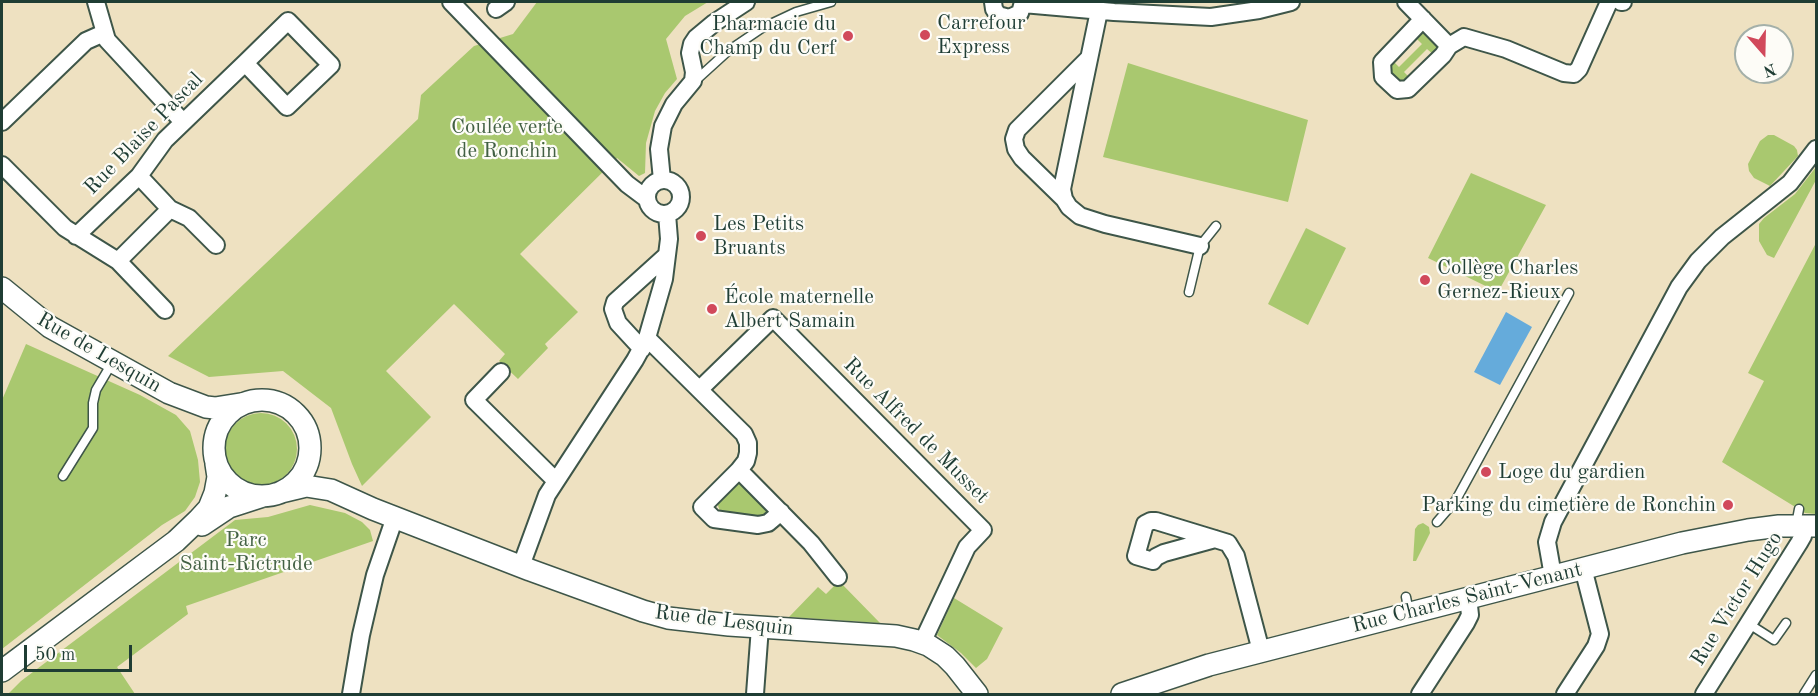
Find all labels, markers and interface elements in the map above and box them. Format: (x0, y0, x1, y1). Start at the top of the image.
place label: Carrefour Express (937, 10, 1025, 60)
place label: Pharmacie du Champ du Cerf (699, 11, 836, 61)
north arrow (1734, 24, 1794, 84)
marker: Carrefour Express (918, 28, 932, 42)
marker: Pharmacie du Champ du Cerf (841, 29, 855, 43)
text: N (1761, 59, 1778, 79)
street label: Rue Blaise Pascal (79, 67, 209, 201)
park label: Coulée verte de Ronchin (451, 114, 563, 164)
place label: Les Petits Bruants (713, 211, 804, 261)
marker: Les Petits Bruants (694, 229, 708, 243)
place label: Collège Charles Gernez-Rieux (1437, 255, 1578, 305)
marker: Collège Charles Gernez-Rieux (1418, 273, 1432, 287)
place label: École maternelle Albert Samain (724, 284, 874, 334)
marker: École maternelle Albert Samain (705, 302, 719, 316)
street label: Rue de Lesquin (32, 307, 166, 399)
street label: Rue Alfred de Musset (838, 353, 994, 509)
place label: Loge du gardien (1498, 459, 1645, 485)
marker: Loge du gardien (1479, 465, 1493, 479)
place label: Parking du cimetière de Ronchin (1422, 492, 1716, 518)
marker: Parking du cimetière de Ronchin (1721, 498, 1735, 512)
park label: Parc Saint-Rictrude (179, 527, 313, 577)
street label: Rue Victor Hugo (1686, 527, 1788, 671)
street label: Rue Charles Saint-Venant (1349, 557, 1585, 639)
street label: Rue de Lesquin (653, 600, 795, 642)
scale bar (27, 633, 135, 671)
text: 50 m (35, 646, 75, 664)

